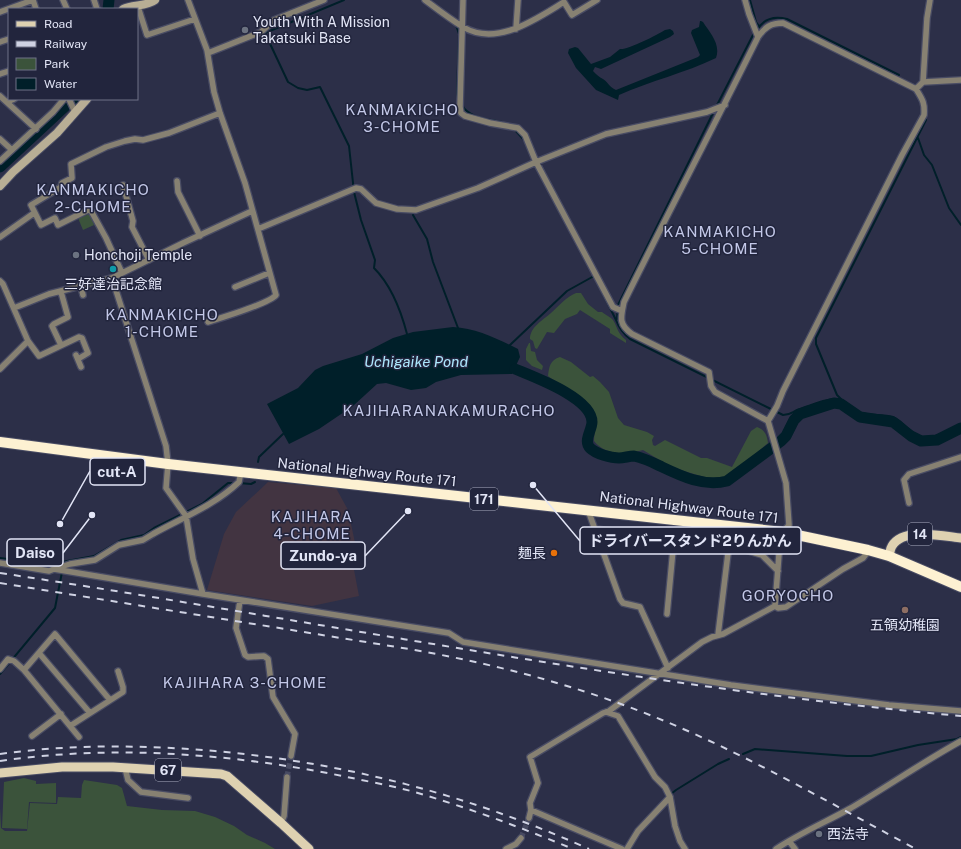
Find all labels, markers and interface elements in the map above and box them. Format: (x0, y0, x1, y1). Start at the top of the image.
legend (8, 8, 138, 100)
place label: Youth With A Mission Takatsuki Base (253, 14, 390, 46)
text: Road (44, 17, 72, 31)
marker: Youth With A Mission Takatsuki Base (240, 25, 250, 35)
text: Railway (44, 37, 88, 51)
text: Park (44, 57, 70, 71)
text: Water (44, 77, 78, 91)
district label: KANMAKICHO 3-CHOME (345, 101, 459, 135)
district label: KANMAKICHO 2-CHOME (36, 181, 150, 215)
district label: KANMAKICHO 5-CHOME (663, 223, 777, 257)
place label: Honchoji Temple (84, 247, 192, 263)
marker: Honchoji Temple (71, 250, 81, 260)
marker: 三好達治記念館 (108, 264, 118, 274)
place label: 三好達治記念館 (64, 276, 162, 292)
district label: KANMAKICHO 1-CHOME (105, 306, 219, 340)
water label: Uchigaike Pond (364, 353, 468, 370)
district label: KAJIHARANAKAMURACHO (342, 402, 556, 419)
street label: National Highway Route 171 (277, 455, 457, 489)
callout: cut-A (90, 458, 145, 485)
text: cut-A (97, 463, 137, 480)
road number: 171 (470, 488, 498, 510)
street label: National Highway Route 171 (599, 488, 779, 526)
district label: KAJIHARA 4-CHOME (271, 508, 353, 542)
road number: 14 (908, 523, 932, 545)
callout: ドライバースタンド2りんかん (580, 527, 801, 554)
text: ドライバースタンド2りんかん (588, 532, 792, 549)
callout: Daiso (7, 539, 63, 566)
callout: Zundo-ya (281, 542, 365, 569)
text: Daiso (15, 544, 55, 561)
place label: 麺長 (518, 545, 546, 561)
text: Zundo-ya (289, 547, 357, 564)
marker: 麺長 (549, 548, 559, 558)
district label: GORYOCHO (742, 587, 834, 604)
marker: 五領幼稚園 (900, 605, 910, 615)
place label: 五領幼稚園 (870, 617, 940, 633)
district label: KAJIHARA 3-CHOME (163, 674, 327, 691)
road number: 67 (155, 759, 181, 781)
place label: 西法寺 (827, 826, 869, 842)
marker: 西法寺 (814, 829, 824, 839)

